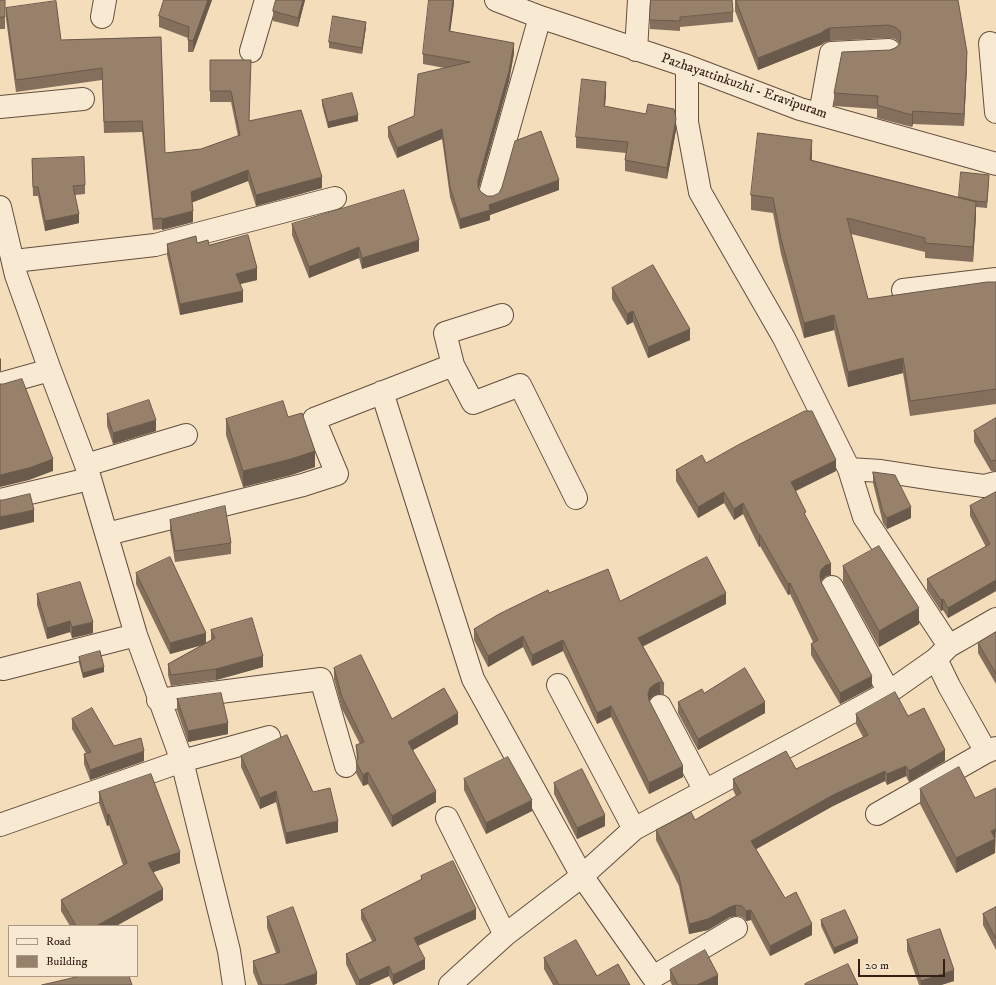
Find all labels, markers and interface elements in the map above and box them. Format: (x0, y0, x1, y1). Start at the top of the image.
street label: Pazhayattinkuzhi - Eravipuram (659, 51, 829, 123)
legend (8, 925, 138, 977)
text: Road (46, 934, 71, 949)
scale bar (860, 951, 947, 977)
text: Building (46, 954, 87, 969)
text: 20 m (865, 958, 889, 973)

